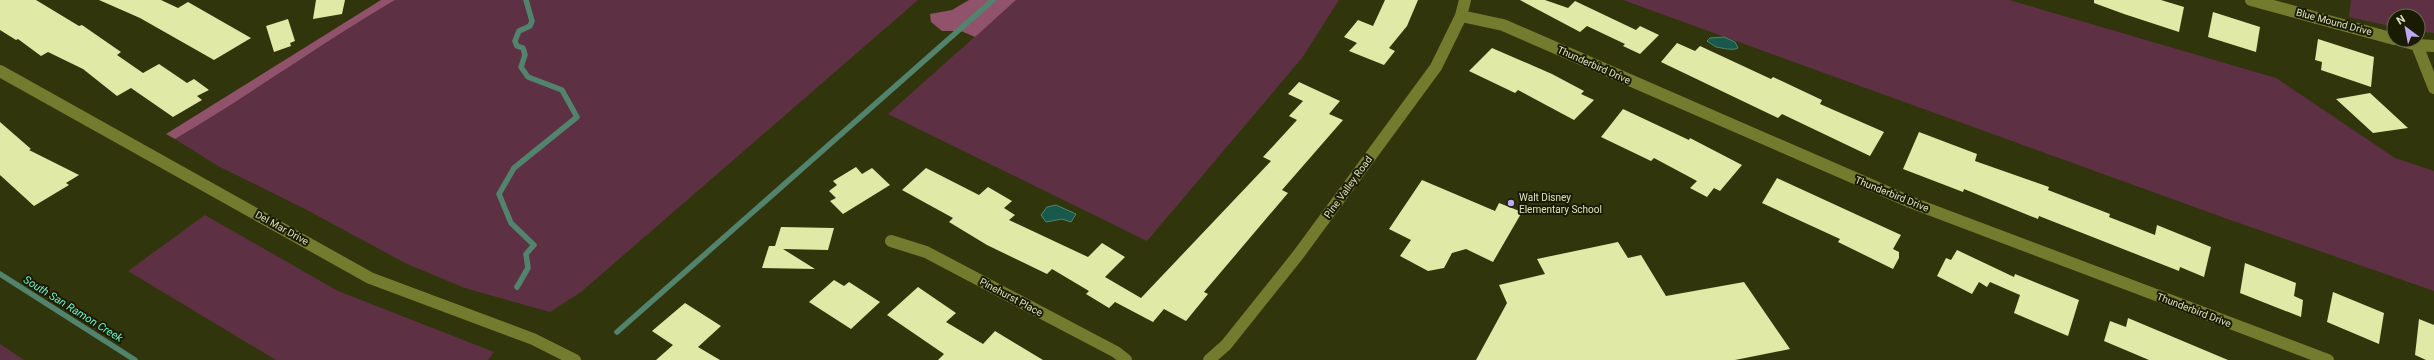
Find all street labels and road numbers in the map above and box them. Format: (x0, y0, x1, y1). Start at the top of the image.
street label: Blue Mound Drive (2295, 7, 2373, 37)
street label: Thunderbird Drive (1556, 44, 1632, 86)
street label: Pine Valley Road (1322, 154, 1374, 220)
street label: Thunderbird Drive (1853, 174, 1931, 214)
street label: Del Mar Drive (253, 209, 311, 247)
street label: Pinehurst Place (978, 276, 1044, 318)
street label: Thunderbird Drive (2155, 291, 2233, 329)

